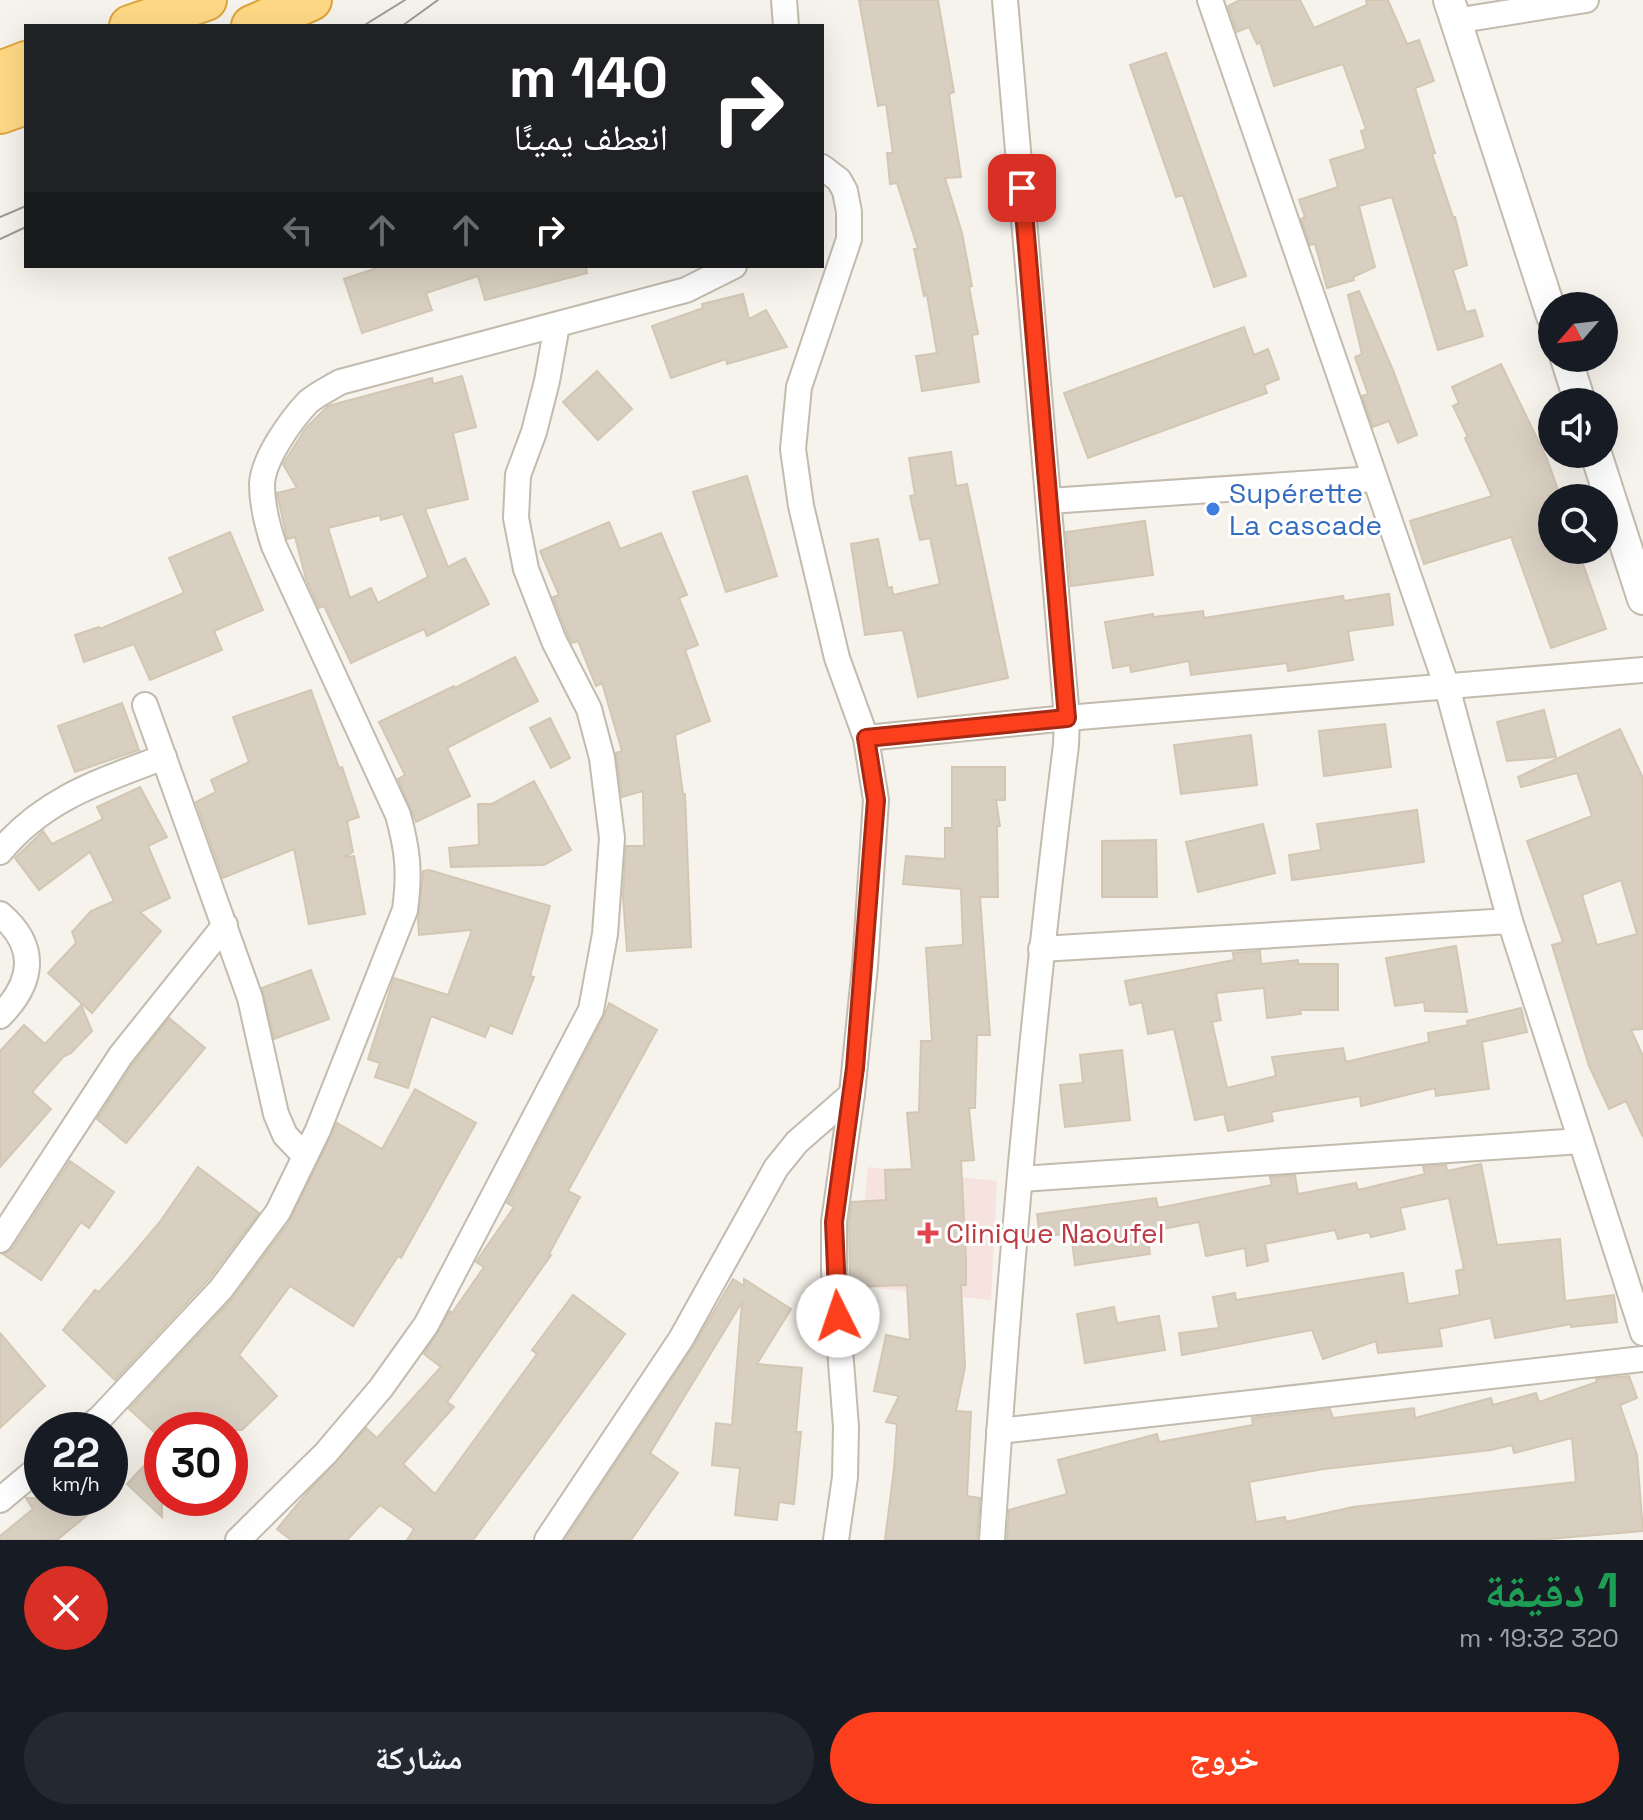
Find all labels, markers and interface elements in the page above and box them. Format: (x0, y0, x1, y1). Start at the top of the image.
text: 140 m (509, 42, 668, 113)
icon: right (696, 56, 800, 160)
text: انعطف يمينًا (514, 115, 668, 161)
pin (988, 154, 1056, 222)
icon: arrive (1000, 166, 1044, 210)
icon: left (276, 208, 320, 252)
icon: ahead (360, 208, 404, 252)
icon: ahead (444, 208, 488, 252)
icon: right (528, 208, 572, 252)
north arrow (1538, 292, 1618, 372)
map controls (1538, 292, 1618, 564)
button: sound (1538, 388, 1618, 468)
place label: Supérette La cascade (1229, 475, 1382, 543)
button: search (1538, 484, 1618, 564)
marker: Supérette La cascade (1204, 500, 1222, 518)
place label: Clinique Naoufel (946, 1215, 1165, 1251)
marker: Clinique Naoufel (917, 1222, 939, 1244)
position arrow (796, 1274, 880, 1358)
speed limit sign: 30 (144, 1412, 248, 1516)
text: 22 (52, 1428, 100, 1479)
text: km/h (52, 1471, 100, 1497)
text: 1 دقيقة (1484, 1560, 1619, 1621)
button: close (24, 1566, 108, 1650)
text: 320 m · 19:32 (1459, 1621, 1619, 1655)
button: مشاركة (24, 1712, 814, 1804)
button: خروج (830, 1712, 1619, 1804)

